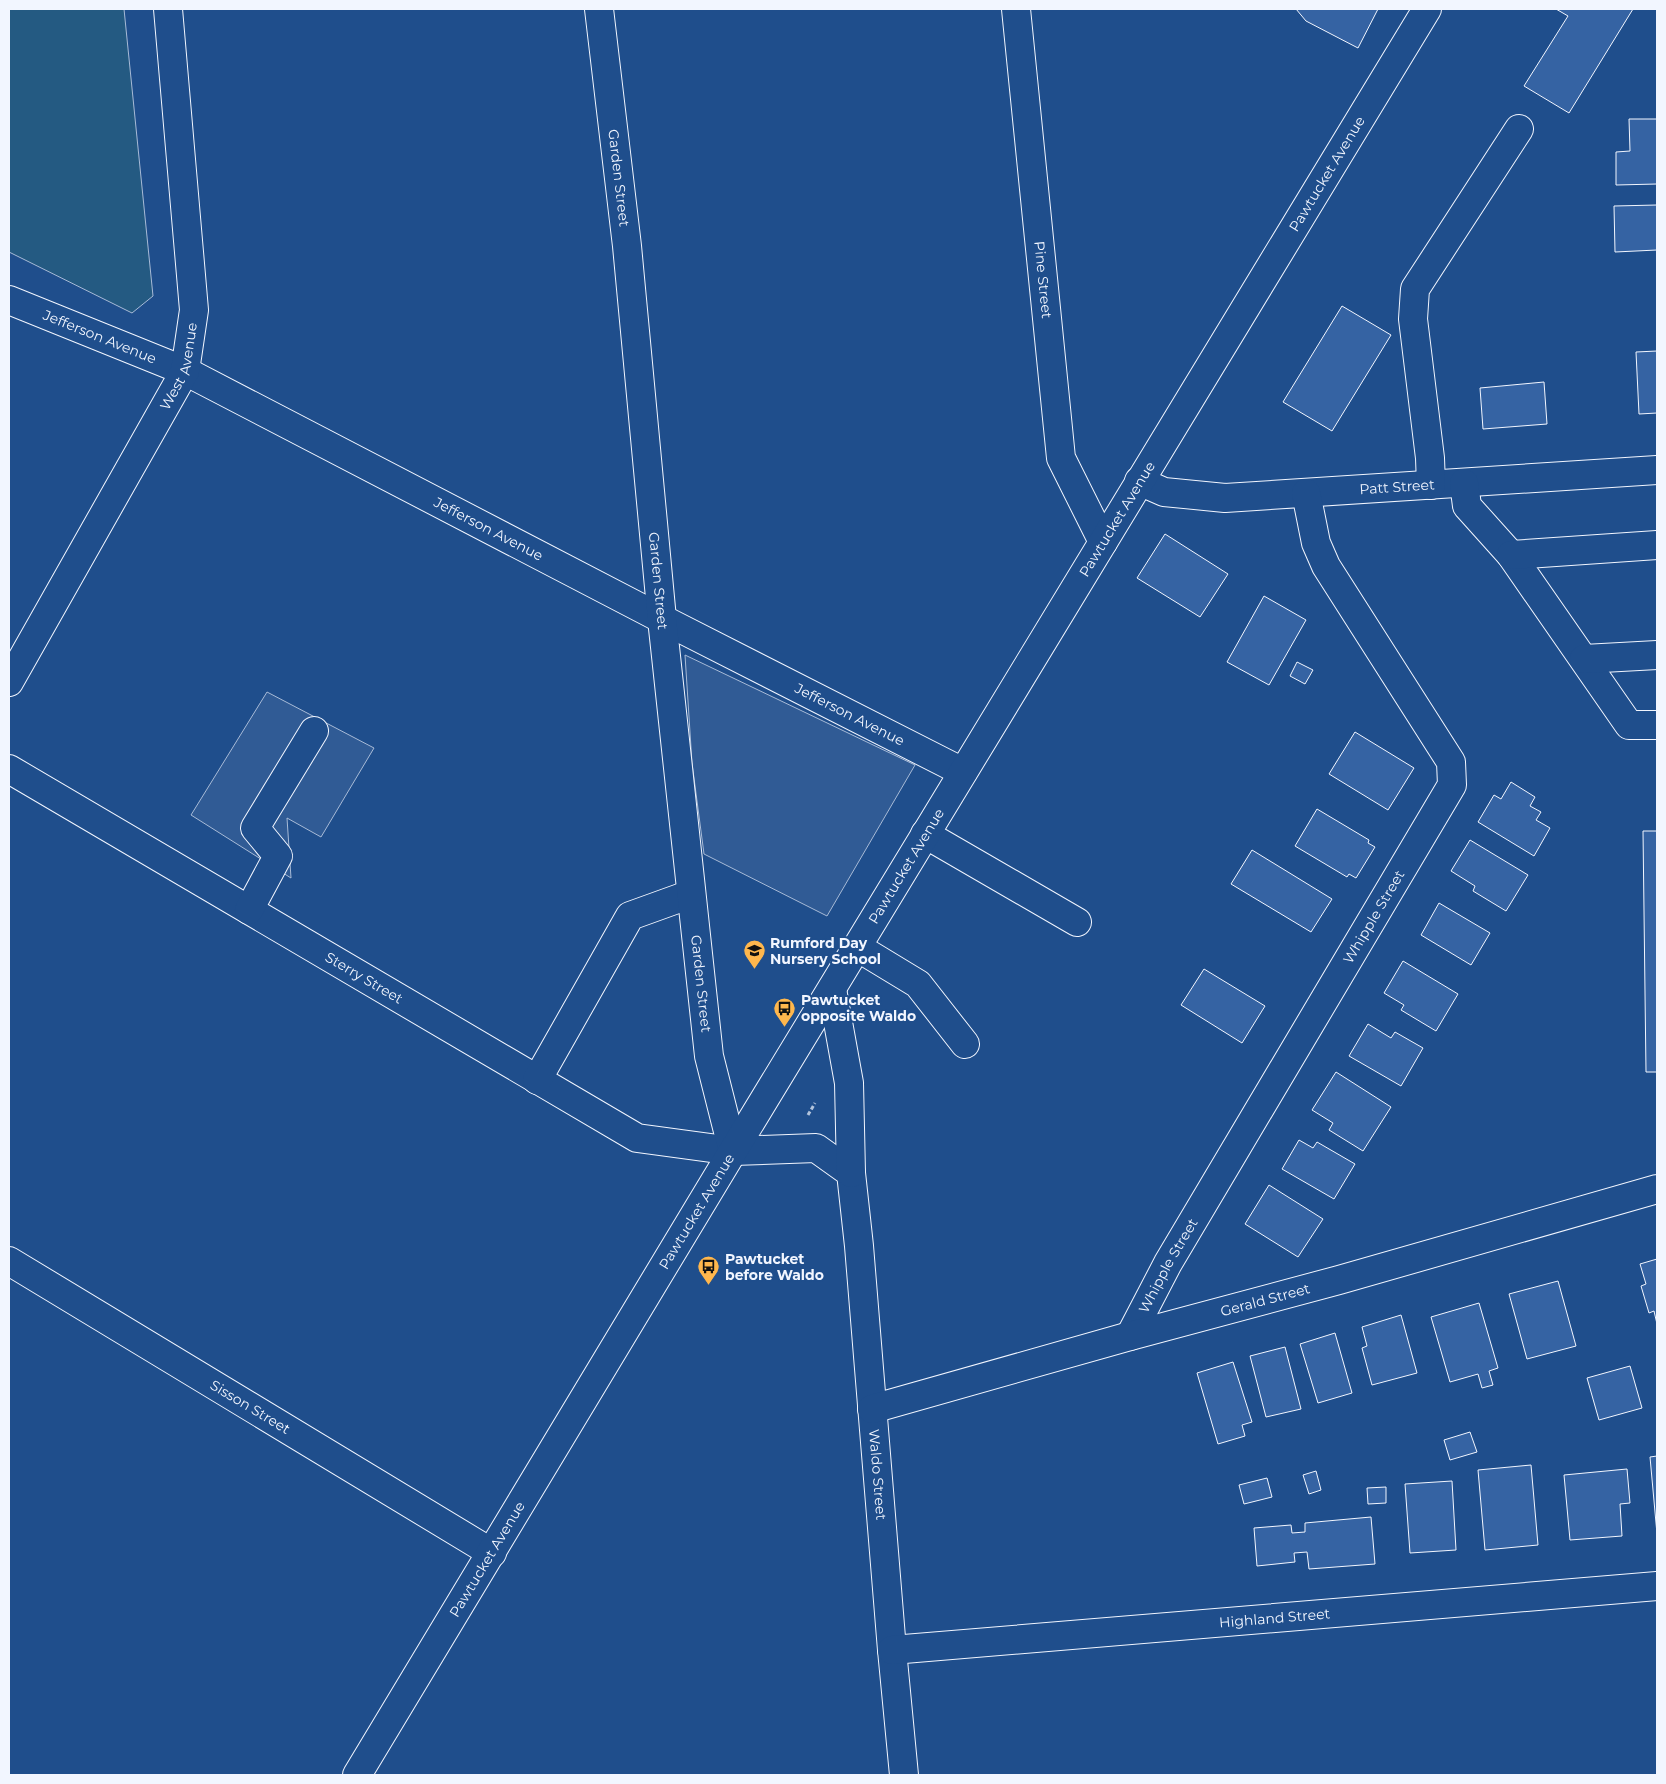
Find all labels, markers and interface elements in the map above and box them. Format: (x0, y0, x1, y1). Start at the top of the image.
street label: Pawtucket Avenue (1285, 113, 1369, 235)
street label: Garden Street (604, 128, 634, 228)
street label: Pine Street (1030, 240, 1056, 320)
street label: Jefferson Avenue (40, 305, 159, 368)
street label: West Avenue (156, 321, 201, 413)
street label: Pawtucket Avenue (1075, 458, 1159, 580)
street label: Patt Street (1359, 475, 1436, 498)
street label: Jefferson Avenue (430, 493, 546, 565)
street label: Garden Street (645, 531, 672, 631)
street label: Jefferson Avenue (791, 679, 908, 750)
street label: Pawtucket Avenue (864, 805, 948, 927)
street label: Whipple Street (1339, 866, 1409, 967)
street label: Garden Street (687, 934, 715, 1034)
place label: Rumford Day Nursery School (770, 934, 881, 968)
school or university icon: Rumford Day Nursery School (742, 939, 766, 970)
street label: Sterry Street (322, 948, 407, 1008)
place label: Pawtucket opposite Waldo (801, 991, 916, 1025)
bus stop icon: Pawtucket opposite Waldo (773, 996, 797, 1027)
street label: Pawtucket Avenue (655, 1150, 738, 1273)
street label: Whipple Street (1135, 1215, 1202, 1316)
place label: Pawtucket before Waldo (725, 1250, 824, 1284)
bus stop icon: Pawtucket before Waldo (697, 1255, 721, 1286)
street label: Gerald Street (1218, 1279, 1312, 1320)
street label: Sisson Street (207, 1376, 294, 1438)
street label: Waldo Street (865, 1428, 890, 1521)
street label: Pawtucket Avenue (445, 1498, 529, 1620)
street label: Highland Street (1218, 1604, 1331, 1632)

